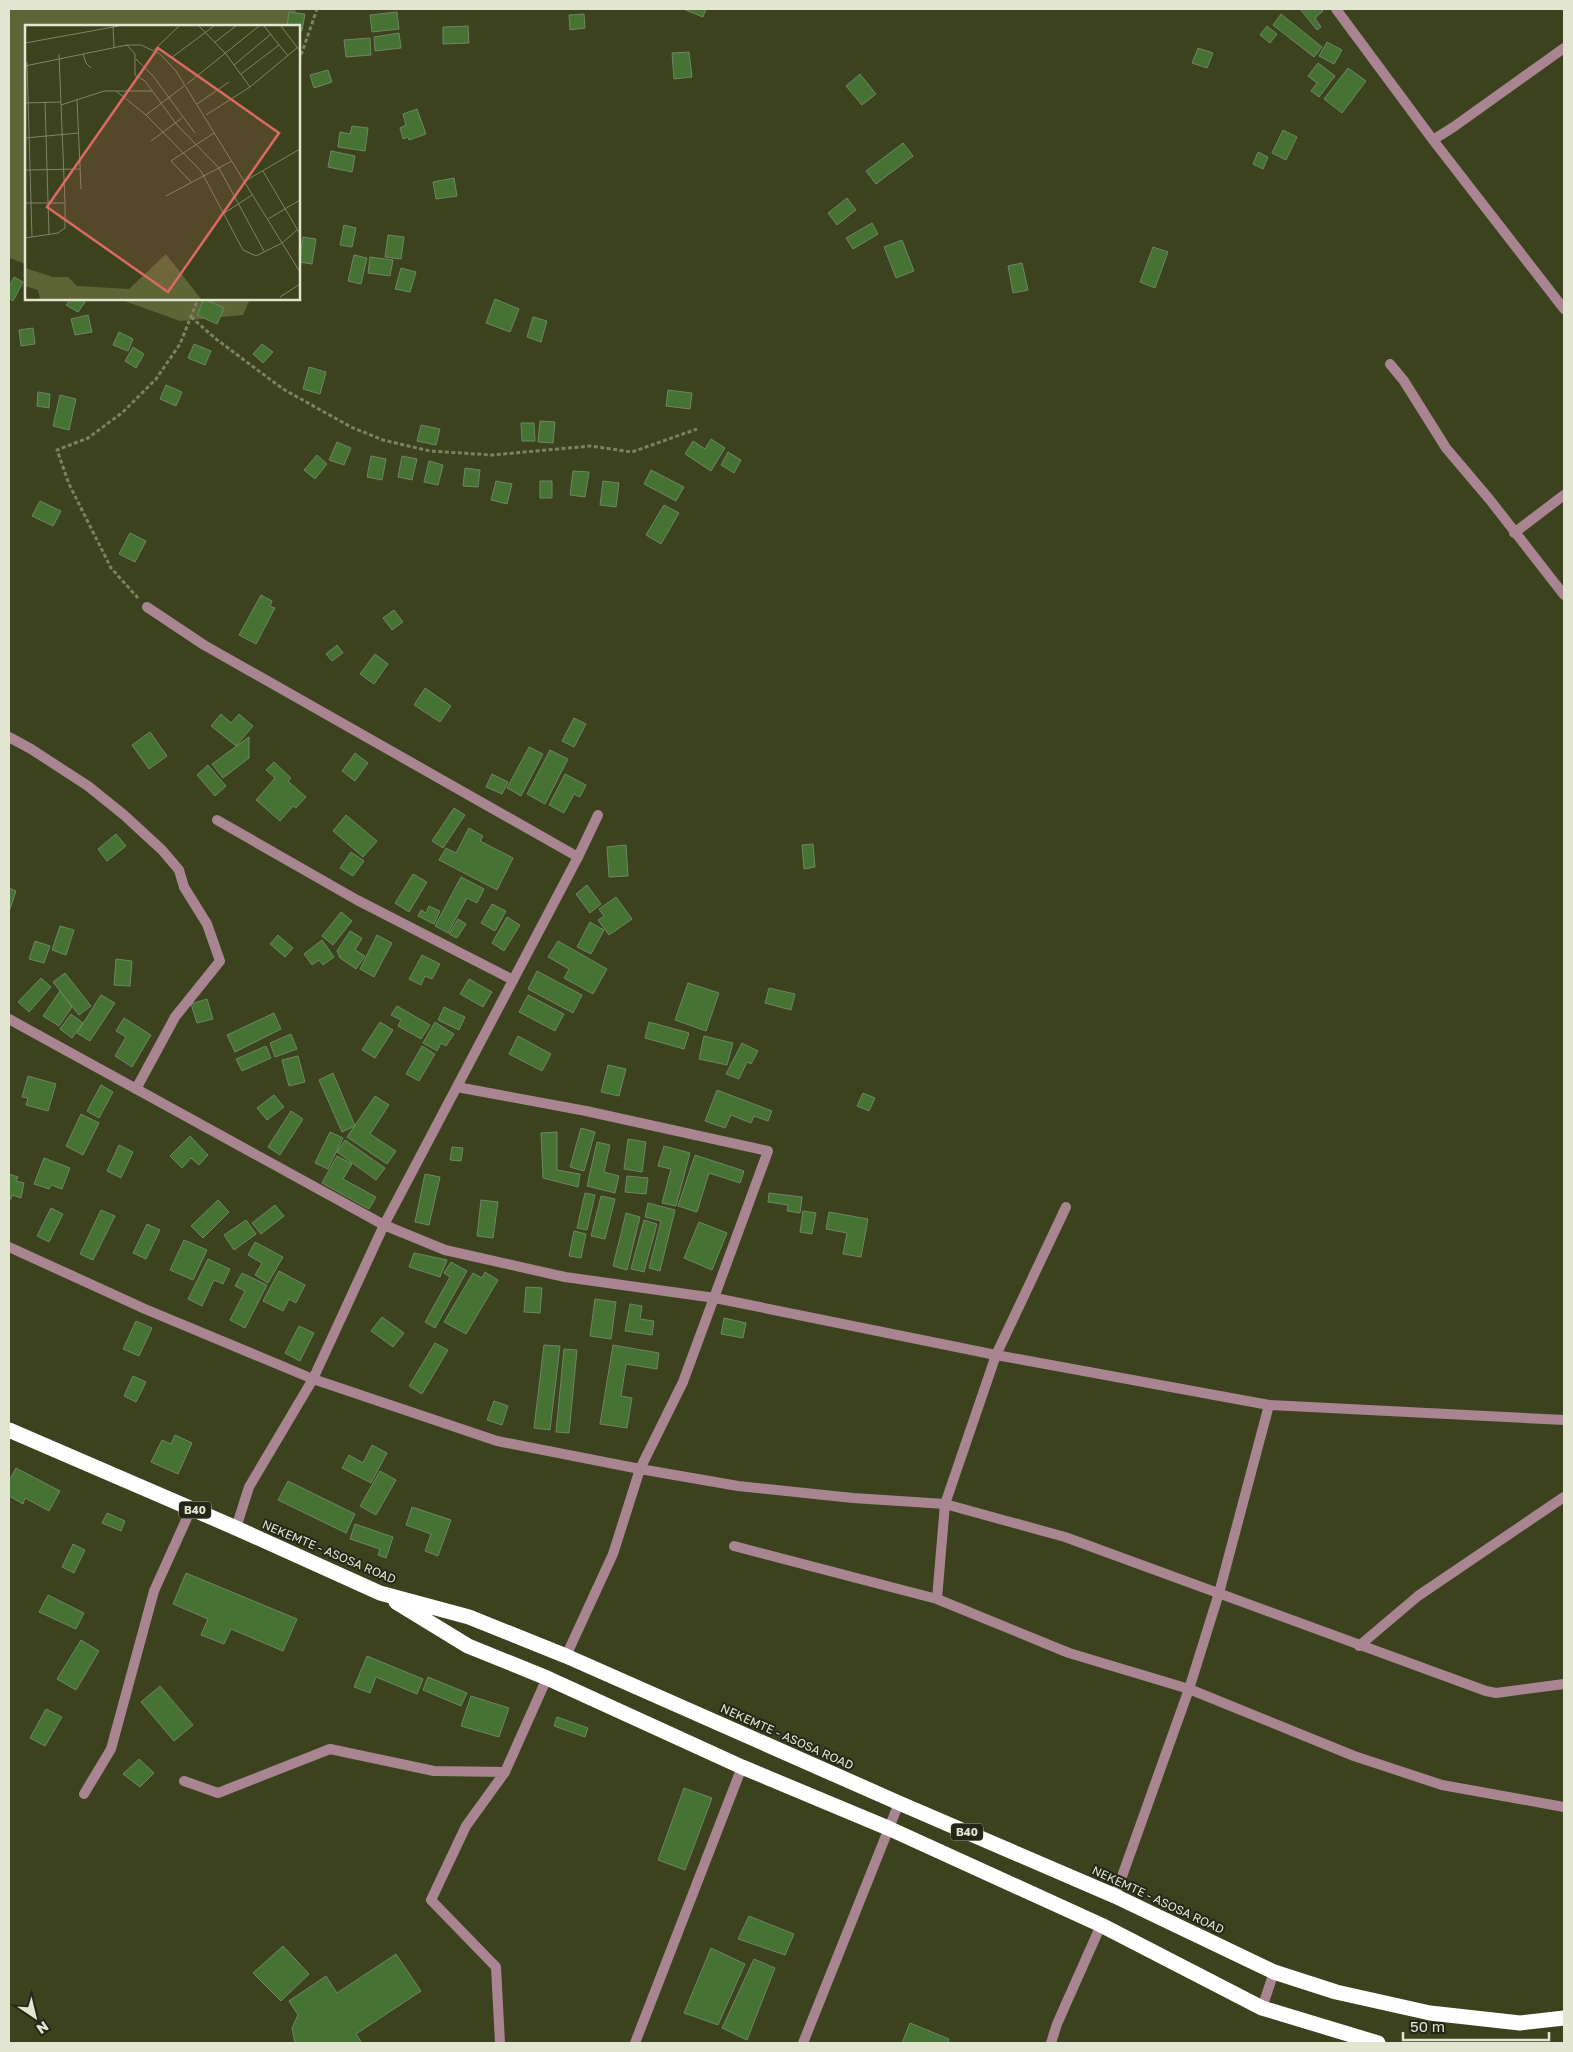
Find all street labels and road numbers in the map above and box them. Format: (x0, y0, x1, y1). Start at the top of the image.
road number: B40 (179, 1502, 211, 1518)
street label: NEKEMTE - ASOSA ROAD (260, 1517, 398, 1587)
street label: NEKEMTE - ASOSA ROAD (718, 1700, 856, 1773)
road number: B40 (951, 1824, 983, 1840)
street label: NEKEMTE - ASOSA ROAD (1090, 1862, 1227, 1937)

